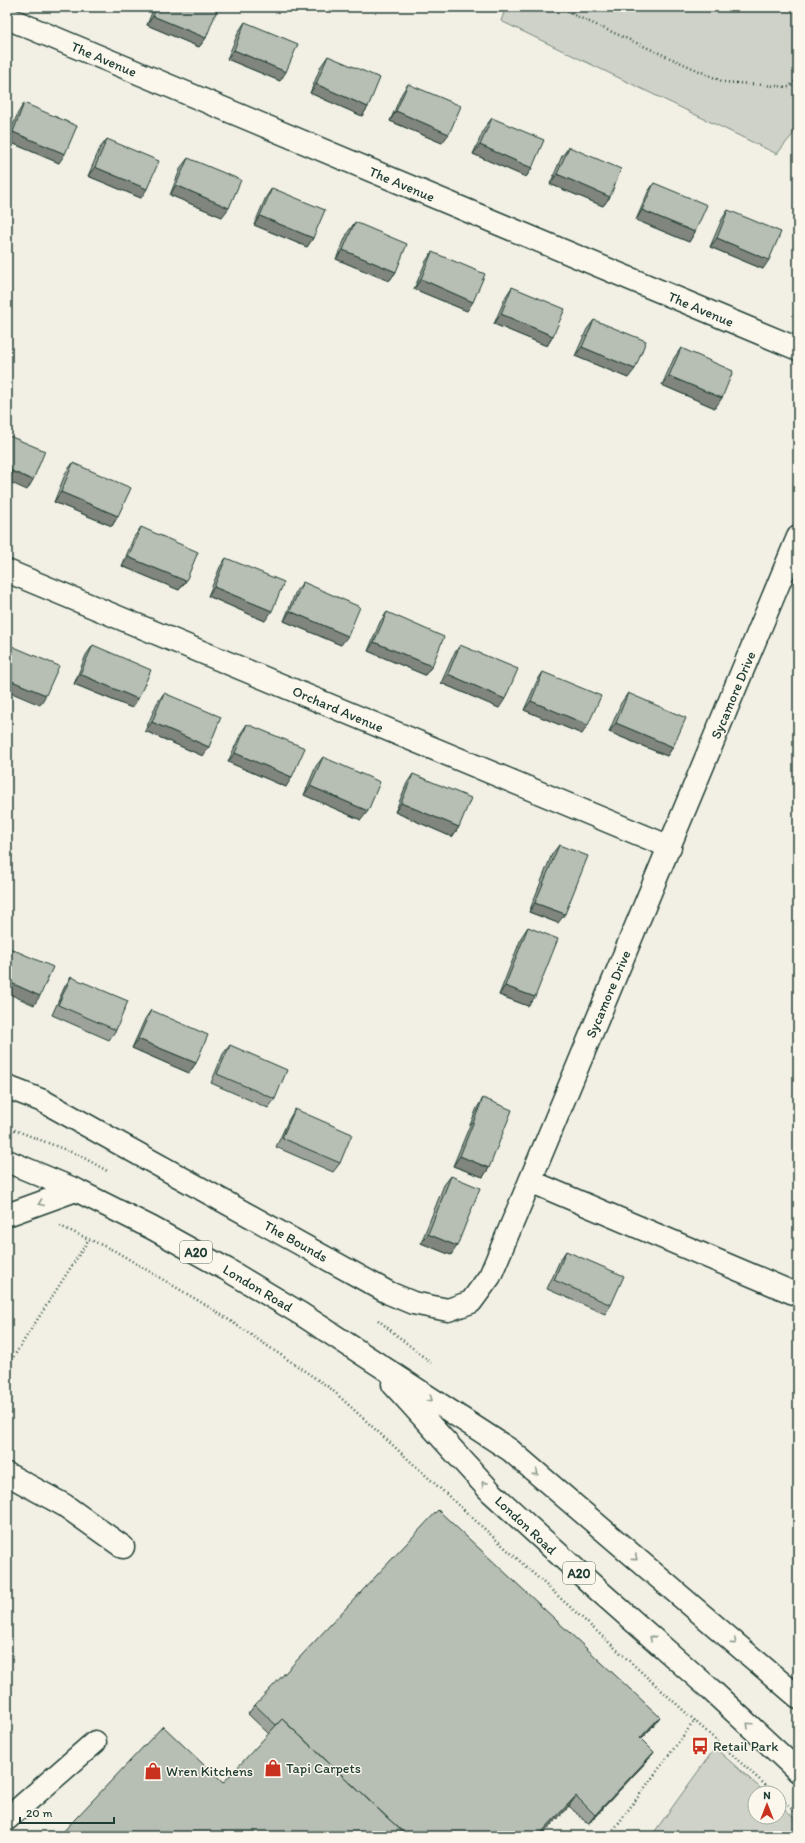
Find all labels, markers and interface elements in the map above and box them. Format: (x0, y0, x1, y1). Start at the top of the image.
street label: The Avenue (68, 38, 139, 81)
street label: The Avenue (366, 163, 437, 206)
street label: The Avenue (665, 288, 736, 331)
street label: Sycamore Drive (707, 648, 760, 742)
street label: Orchard Avenue (290, 683, 386, 736)
street label: Sycamore Drive (582, 947, 635, 1041)
one-way arrow (38, 1199, 45, 1207)
street label: The Bounds (261, 1217, 331, 1266)
road number: A20 (180, 1241, 212, 1263)
street label: London Road (220, 1261, 296, 1316)
one-way arrow (426, 1394, 433, 1402)
one-way arrow (532, 1469, 539, 1476)
one-way arrow (482, 1482, 489, 1489)
street label: London Road (491, 1492, 560, 1559)
one-way arrow (630, 1553, 638, 1560)
road number: A20 (563, 1562, 595, 1584)
one-way arrow (650, 1636, 657, 1643)
one-way arrow (729, 1638, 736, 1645)
one-way arrow (746, 1722, 754, 1730)
bus stop icon: Retail Park (690, 1736, 710, 1756)
place label: Retail Park (713, 1738, 779, 1755)
shop icon: Tapi Carpets (263, 1758, 283, 1778)
place label: Tapi Carpets (286, 1760, 361, 1777)
shop icon: Wren Kitchens (143, 1761, 163, 1781)
place label: Wren Kitchens (166, 1763, 253, 1780)
north arrow (747, 1785, 787, 1825)
text: N (763, 1789, 771, 1802)
scale bar (20, 1799, 114, 1825)
text: 20 m (26, 1806, 53, 1820)

